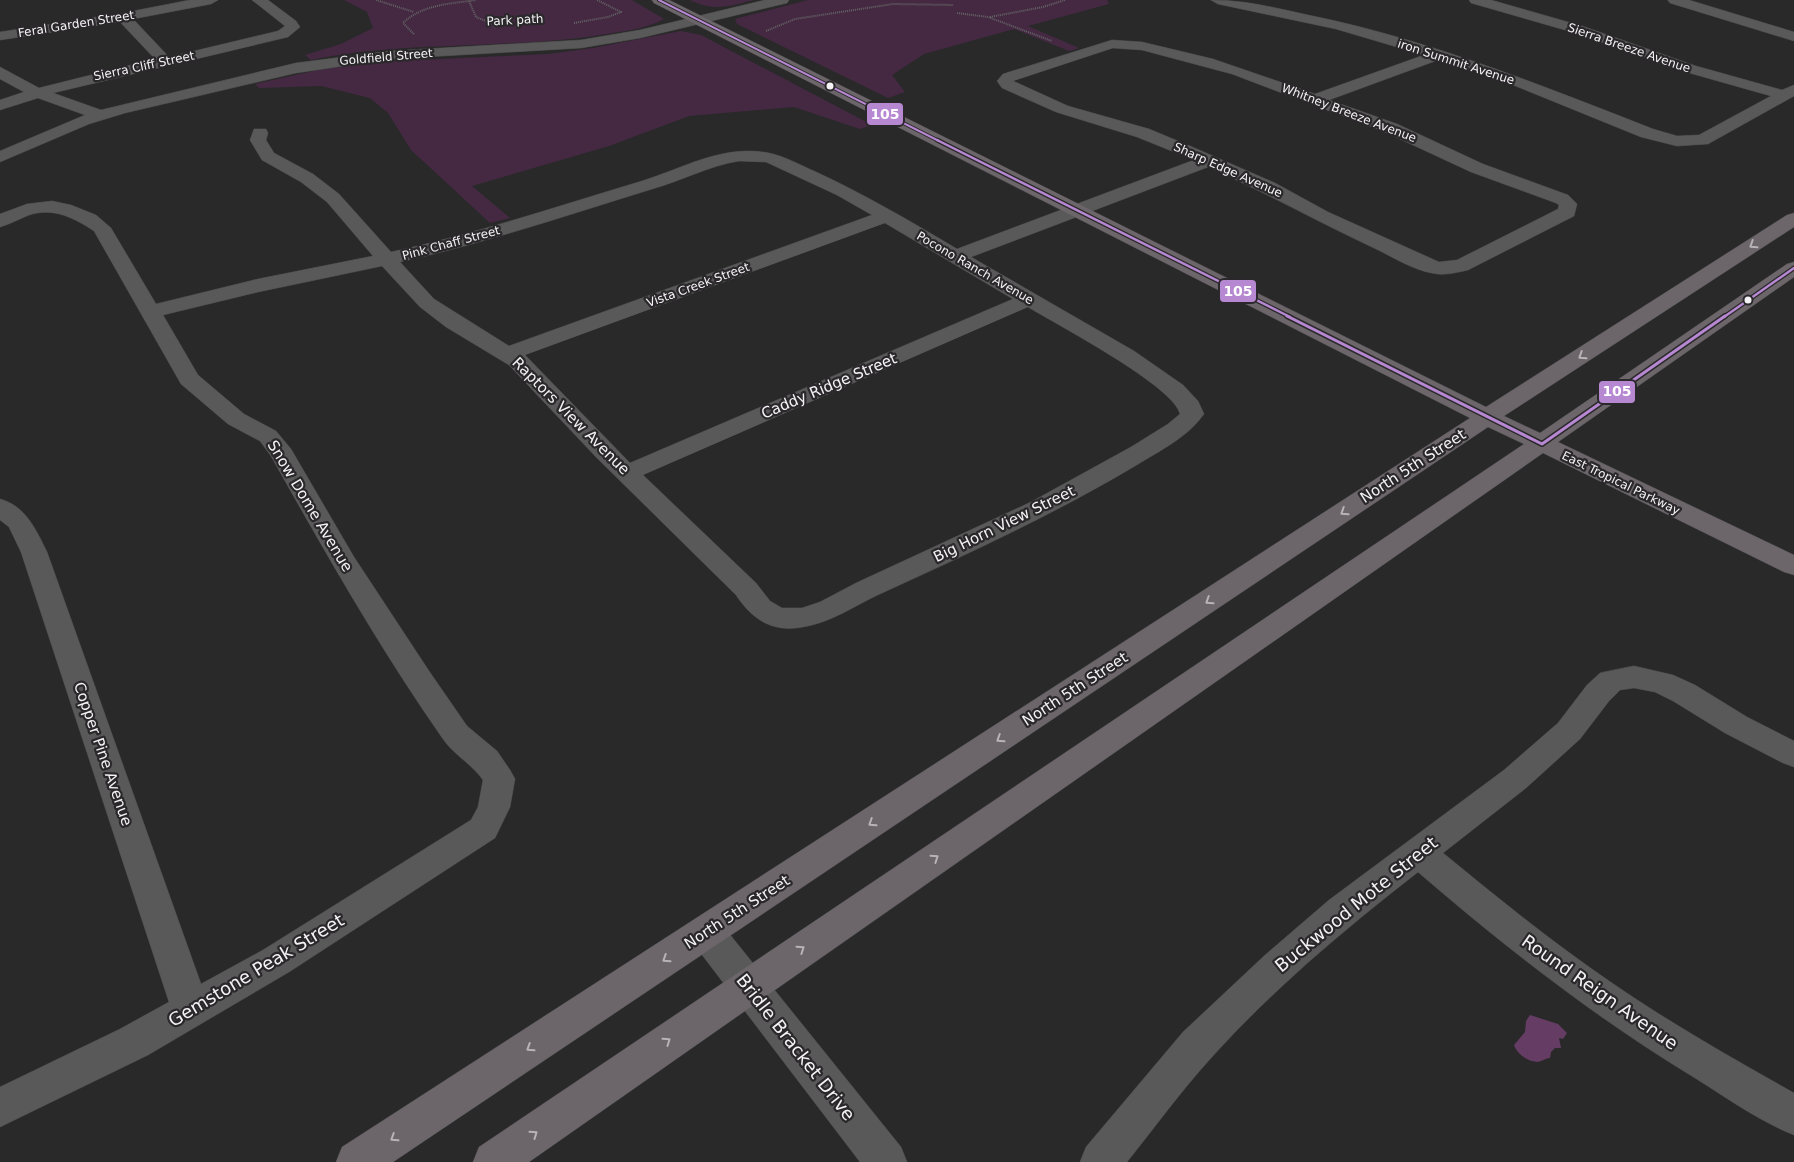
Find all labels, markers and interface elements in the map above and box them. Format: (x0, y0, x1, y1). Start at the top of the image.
street label: Feral Garden Street (17, 8, 135, 40)
street label: Park path (486, 12, 544, 28)
street label: Sierra Breeze Avenue (1566, 20, 1692, 76)
street label: iron Summit Avenue (1396, 37, 1516, 87)
street label: Goldfield Street (339, 46, 434, 68)
street label: Sierra Cliff Street (92, 48, 196, 84)
unlabelled marker (825, 81, 835, 91)
street label: Whitney Breeze Avenue (1280, 81, 1418, 145)
line badge: 105 (866, 102, 904, 126)
text: 105 (870, 106, 900, 122)
street label: Sharp Edge Avenue (1171, 140, 1285, 200)
street label: Pink Chaff Street (401, 223, 502, 263)
street label: Pocono Ranch Avenue (914, 229, 1036, 307)
one-way arrow (1749, 239, 1758, 249)
street label: Vista Creek Street (645, 260, 752, 310)
line badge: 105 (1219, 279, 1257, 303)
text: 105 (1223, 283, 1253, 299)
unlabelled marker (1743, 295, 1753, 305)
street label: Caddy Ridge Street (758, 349, 900, 423)
one-way arrow (1578, 350, 1587, 360)
street label: Raptors View Avenue (509, 354, 633, 478)
line badge: 105 (1598, 380, 1636, 404)
text: 105 (1602, 383, 1632, 399)
street label: North 5th Street (1357, 425, 1469, 507)
street label: Snow Dome Avenue (264, 437, 356, 575)
street label: East Tropical Parkway (1560, 448, 1682, 518)
street label: Big Horn View Street (930, 482, 1078, 566)
one-way arrow (1341, 506, 1350, 515)
one-way arrow (1205, 595, 1214, 604)
street label: North 5th Street (1019, 648, 1131, 730)
street label: Copper Pine Avenue (70, 680, 136, 828)
one-way arrow (996, 732, 1005, 742)
one-way arrow (868, 817, 877, 826)
street label: Buckwood Mote Street (1270, 832, 1442, 976)
one-way arrow (929, 855, 939, 864)
street label: North 5th Street (681, 871, 793, 953)
street label: Gemstone Peak Street (164, 909, 348, 1031)
street label: Round Reign Avenue (1518, 930, 1682, 1054)
one-way arrow (795, 946, 805, 955)
one-way arrow (662, 952, 671, 962)
street label: Bridle Bracket Drive (732, 970, 860, 1124)
one-way arrow (661, 1038, 671, 1047)
one-way arrow (526, 1042, 536, 1051)
one-way arrow (391, 1131, 400, 1141)
one-way arrow (528, 1131, 538, 1140)

